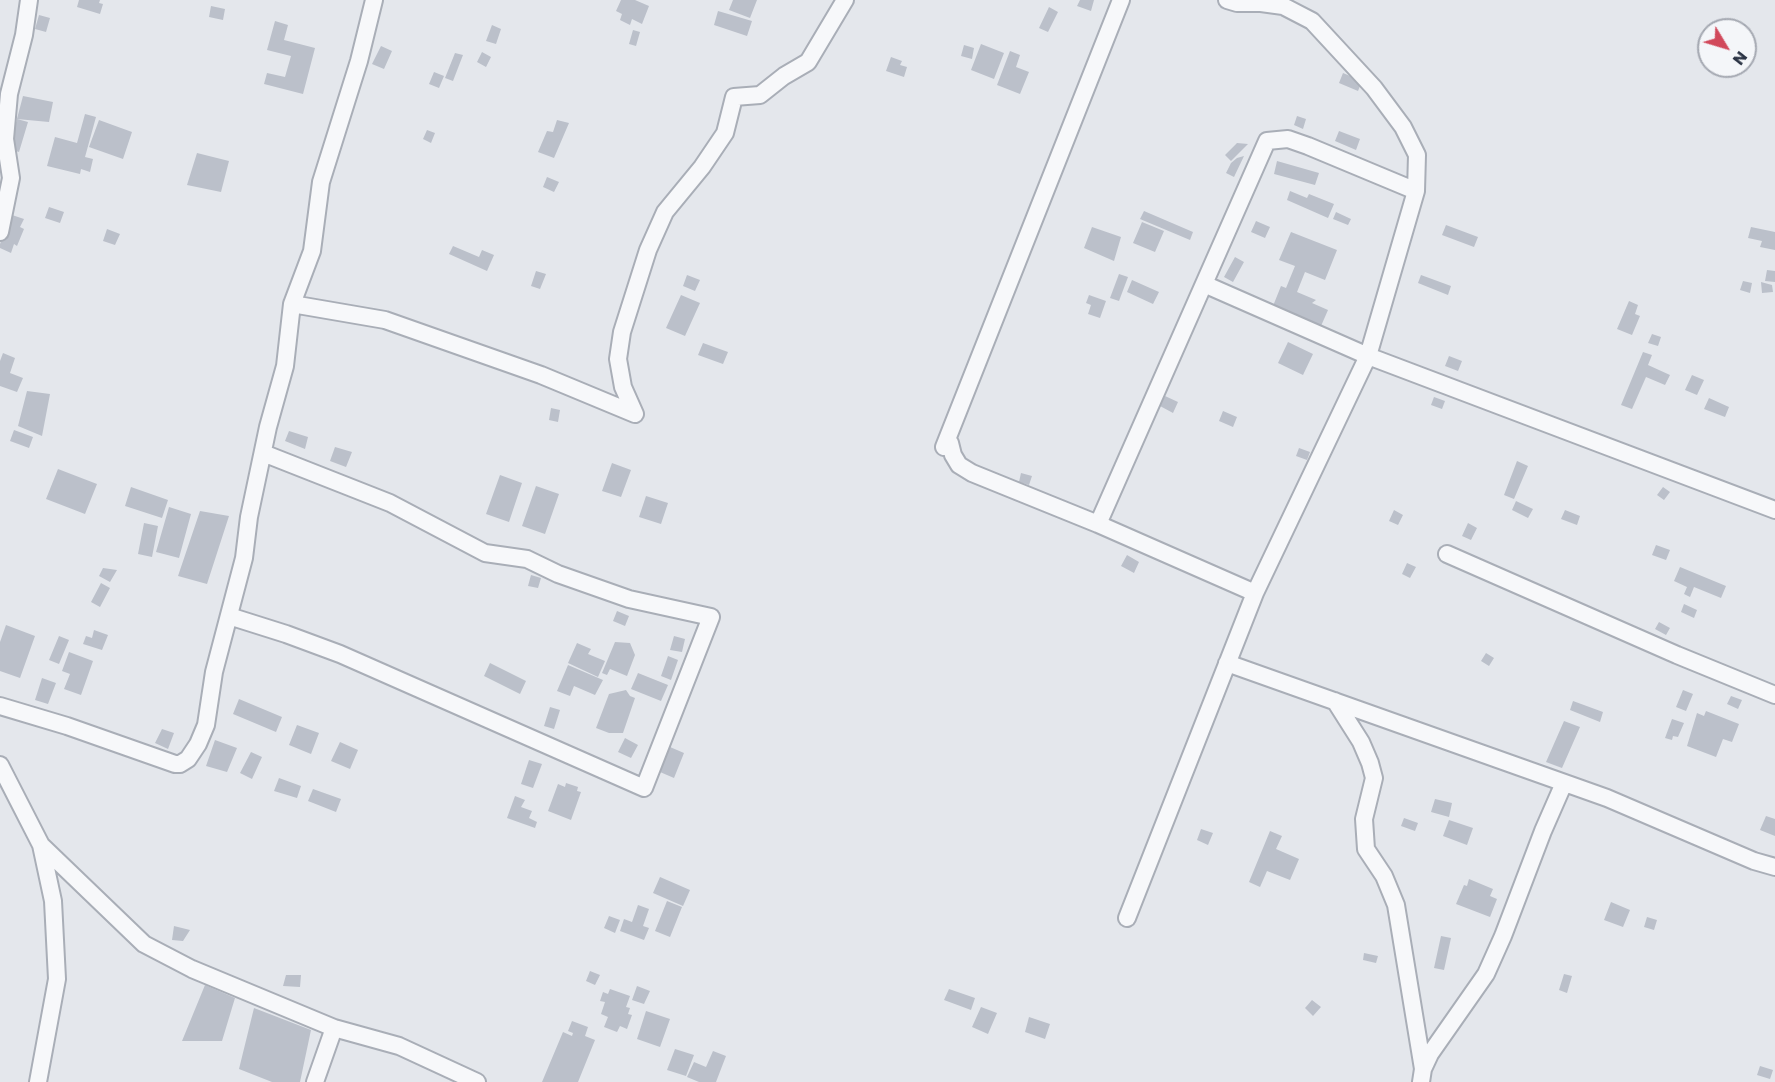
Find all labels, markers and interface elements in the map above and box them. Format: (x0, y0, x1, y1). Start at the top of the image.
north arrow (1697, 18, 1757, 78)
text: N (1727, 46, 1753, 70)

